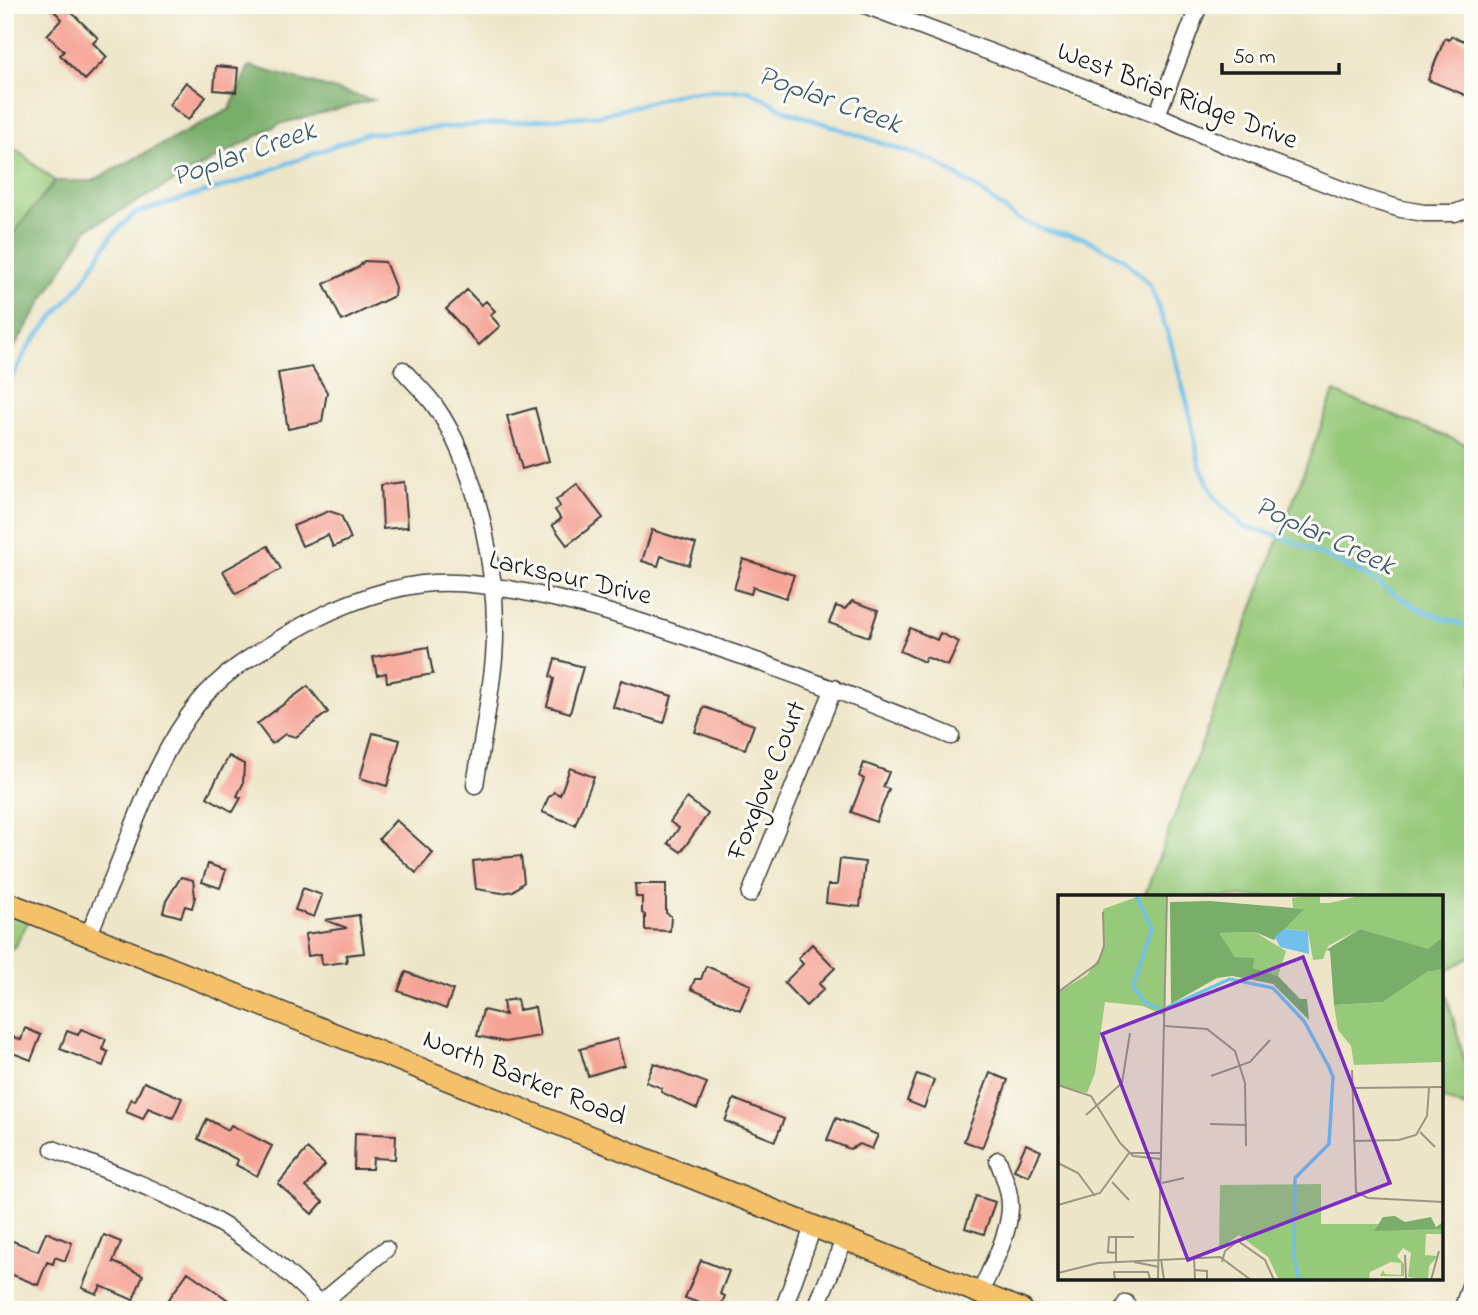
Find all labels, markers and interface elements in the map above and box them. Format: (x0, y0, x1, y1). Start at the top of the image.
street label: West Briar Ridge Drive (1051, 32, 1304, 162)
scale bar (1222, 32, 1340, 76)
text: 50 m (1233, 43, 1276, 73)
water label: Poplar Creek (751, 55, 909, 148)
water label: Poplar Creek (166, 109, 324, 200)
water label: Poplar Creek (1247, 485, 1403, 590)
street label: Larkspur Drive (485, 540, 656, 618)
street label: Foxglove Court (717, 695, 819, 868)
inset map (1058, 895, 1443, 1280)
street label: North Barker Road (416, 1020, 632, 1139)

